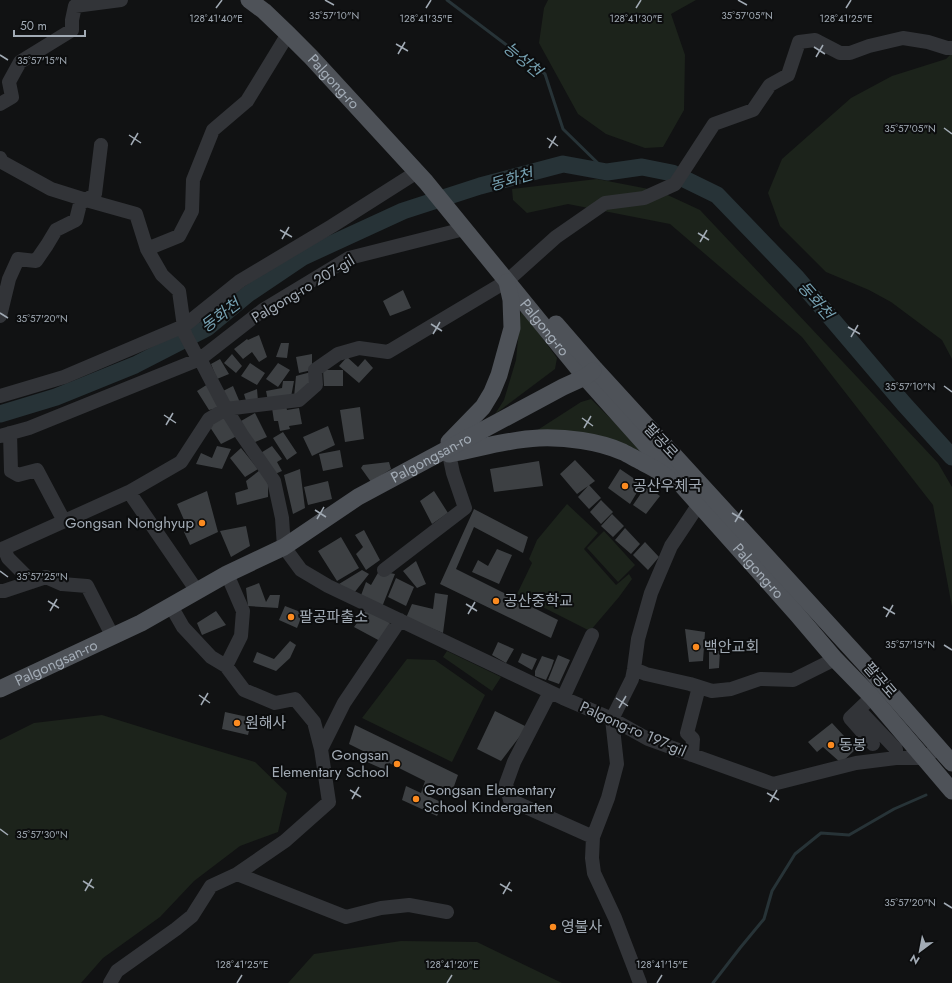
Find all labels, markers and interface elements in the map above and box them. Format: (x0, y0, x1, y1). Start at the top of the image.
text: 35°57'10"N (309, 8, 359, 23)
text: 35°57'05"N (721, 8, 773, 23)
text: 128°41'40"E (189, 11, 243, 26)
text: 128°41'35"E (400, 11, 452, 26)
text: 128°41'30"E (609, 11, 663, 26)
text: 128°41'25"E (819, 11, 873, 26)
scale bar (14, 12, 85, 38)
text: 50 m (20, 17, 47, 35)
water label: 능성천 (498, 36, 549, 84)
street label: Palgong-ro (303, 49, 365, 114)
text: 35°57'15"N (17, 53, 67, 68)
text: 35°57'05"N (884, 121, 936, 136)
water label: 동화천 (487, 162, 538, 197)
street label: Palgong-ro 207-gil (247, 249, 359, 329)
water label: 동화천 (792, 276, 840, 326)
water label: 동화천 (196, 292, 247, 338)
street label: Palgong-ro (515, 294, 575, 361)
text: 35°57'20"N (16, 311, 68, 326)
text: 35°57'10"N (885, 379, 935, 394)
street label: 팔공로 (639, 418, 683, 464)
street label: Palgongsan-ro (387, 427, 476, 489)
place label: 공산우체국 (633, 475, 702, 497)
marker: 공산우체국 (620, 481, 630, 491)
place label: Gongsan Nonghyup (65, 512, 194, 534)
marker: Gongsan Nonghyup (197, 518, 207, 528)
street label: Palgong-ro (728, 538, 789, 604)
text: 35°57'25"N (16, 569, 68, 584)
place label: 공산중학교 (504, 590, 573, 612)
marker: 공산중학교 (491, 596, 501, 606)
place label: 팔공파출소 (299, 606, 368, 628)
marker: 팔공파출소 (286, 612, 296, 622)
street label: Palgongsan-ro (11, 634, 101, 692)
place label: 백안교회 (704, 636, 759, 658)
text: 35°57'15"N (885, 637, 935, 652)
marker: 백안교회 (691, 642, 701, 652)
street label: 팔공로 (858, 657, 902, 703)
street label: Palgong-ro 197-gil (576, 696, 690, 762)
place label: 원해사 (245, 712, 287, 734)
marker: 원해사 (232, 718, 242, 728)
place label: 동봉 (839, 734, 867, 756)
marker: 동봉 (826, 740, 836, 750)
place label: Gongsan Elementary School (272, 744, 389, 783)
marker: Gongsan Elementary School (392, 759, 402, 769)
place label: Gongsan Elementary School Kindergarten (424, 779, 556, 818)
marker: Gongsan Elementary School Kindergarten (411, 794, 421, 804)
text: 35°57'30"N (16, 827, 68, 842)
text: 35°57'20"N (884, 895, 936, 910)
place label: 영불사 (561, 916, 603, 938)
marker: 영불사 (548, 922, 558, 932)
north arrow (900, 931, 940, 971)
text: N (907, 950, 923, 969)
text: 128°41'25"E (215, 957, 269, 972)
text: 128°41'20"E (425, 957, 479, 972)
text: 128°41'15"E (636, 957, 688, 972)

